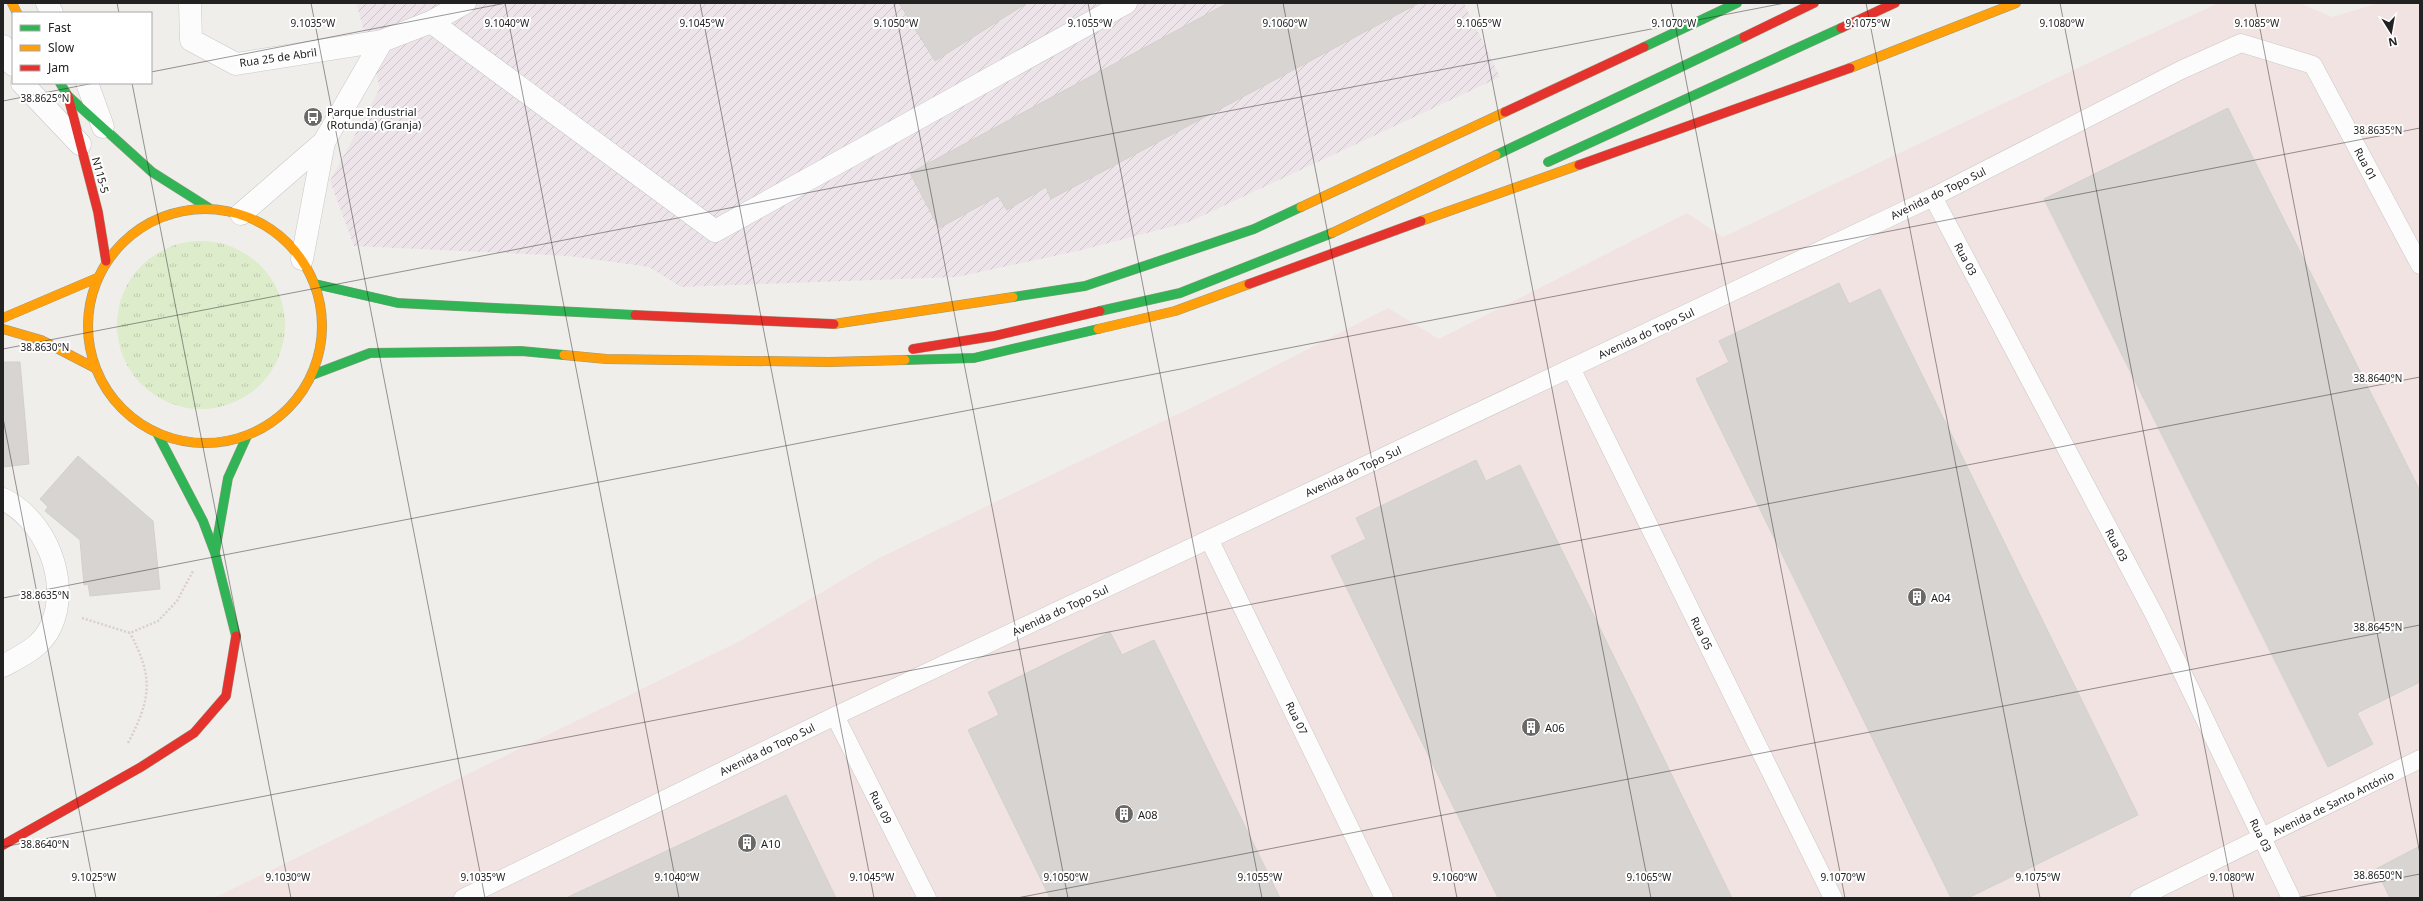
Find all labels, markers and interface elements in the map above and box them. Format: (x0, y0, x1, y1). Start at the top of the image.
legend (12, 12, 152, 84)
north arrow (2371, 12, 2411, 52)
text: 9.1035°W (291, 16, 336, 30)
text: 9.1040°W (485, 16, 530, 30)
text: 9.1045°W (680, 16, 725, 30)
text: 9.1050°W (874, 16, 919, 30)
text: 9.1055°W (1068, 16, 1113, 30)
text: 9.1060°W (1263, 16, 1308, 30)
text: 9.1065°W (1457, 16, 1502, 30)
text: 9.1070°W (1652, 16, 1697, 30)
text: 9.1075°W (1846, 16, 1891, 30)
text: 9.1080°W (2040, 16, 2085, 30)
text: 9.1085°W (2235, 16, 2280, 30)
text: Fast (48, 19, 72, 36)
text: N (2387, 34, 2399, 51)
text: Slow (48, 39, 75, 56)
street label: Rua 25 de Abril (238, 44, 318, 70)
text: Jam (47, 59, 69, 76)
text: 38.8625°N (21, 91, 69, 105)
place label: Parque Industrial (Rotunda) (Granja) (327, 104, 421, 132)
bus stop icon: Parque Industrial (Rotunda) (Granja) (302, 106, 324, 128)
text: 38.8635°N (2354, 123, 2402, 137)
street label: Rua 01 (2351, 145, 2381, 183)
street label: N115-5 (89, 155, 113, 195)
street label: Avenida do Topo Sul (1888, 163, 1988, 223)
street label: Rua 03 (1951, 240, 1981, 278)
street label: Avenida do Topo Sul (1595, 304, 1697, 362)
text: 38.8630°N (21, 340, 69, 354)
text: 38.8640°N (2354, 371, 2402, 385)
street label: Avenida do Topo Sul (1302, 442, 1404, 500)
street label: Rua 03 (2102, 526, 2132, 564)
street label: Avenida do Topo Sul (1009, 581, 1111, 639)
building icon: A04 (1906, 586, 1928, 608)
text: 38.8635°N (21, 588, 69, 602)
place label: A04 (1931, 590, 1951, 605)
street label: Rua 05 (1688, 614, 1716, 652)
text: 38.8645°N (2354, 620, 2402, 634)
street label: Rua 07 (1283, 699, 1311, 737)
building icon: A06 (1520, 716, 1542, 738)
street label: Avenida do Topo Sul (717, 719, 817, 779)
place label: A06 (1545, 720, 1565, 735)
street label: Avenida de Santo António (2270, 767, 2397, 839)
street label: Rua 09 (866, 788, 896, 826)
building icon: A08 (1113, 803, 1135, 825)
place label: A08 (1138, 807, 1158, 822)
street label: Rua 03 (2247, 816, 2275, 854)
building icon: A10 (736, 832, 758, 854)
place label: A10 (761, 836, 781, 851)
text: 38.8640°N (21, 837, 69, 851)
text: 38.8650°N (2354, 868, 2402, 882)
text: 9.1025°W (72, 870, 117, 884)
text: 9.1030°W (266, 870, 311, 884)
text: 9.1035°W (461, 870, 506, 884)
text: 9.1040°W (655, 870, 700, 884)
text: 9.1045°W (850, 870, 895, 884)
text: 9.1050°W (1044, 870, 1089, 884)
text: 9.1055°W (1238, 870, 1283, 884)
text: 9.1060°W (1433, 870, 1478, 884)
text: 9.1065°W (1627, 870, 1672, 884)
text: 9.1070°W (1821, 870, 1866, 884)
text: 9.1075°W (2016, 870, 2061, 884)
text: 9.1080°W (2210, 870, 2255, 884)

